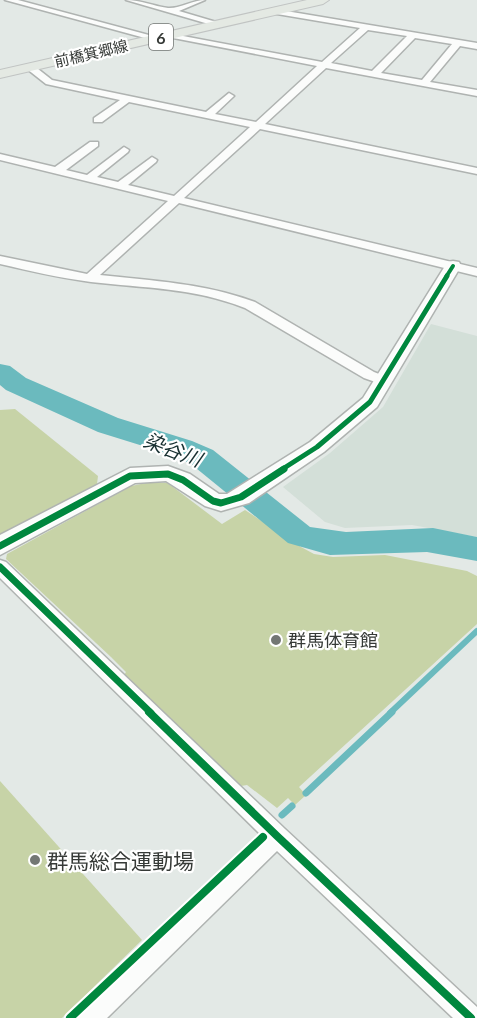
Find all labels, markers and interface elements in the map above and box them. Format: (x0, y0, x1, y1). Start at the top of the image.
road number: 6 (149, 24, 173, 50)
street label: 前橋箕郷線 (52, 36, 130, 70)
water label: 染谷川 (141, 427, 207, 472)
place label: 群馬体育館 (288, 629, 378, 651)
marker: 群馬体育館 (269, 633, 283, 647)
place label: 群馬総合運動場 (47, 848, 194, 873)
marker: 群馬総合運動場 (28, 853, 42, 867)

